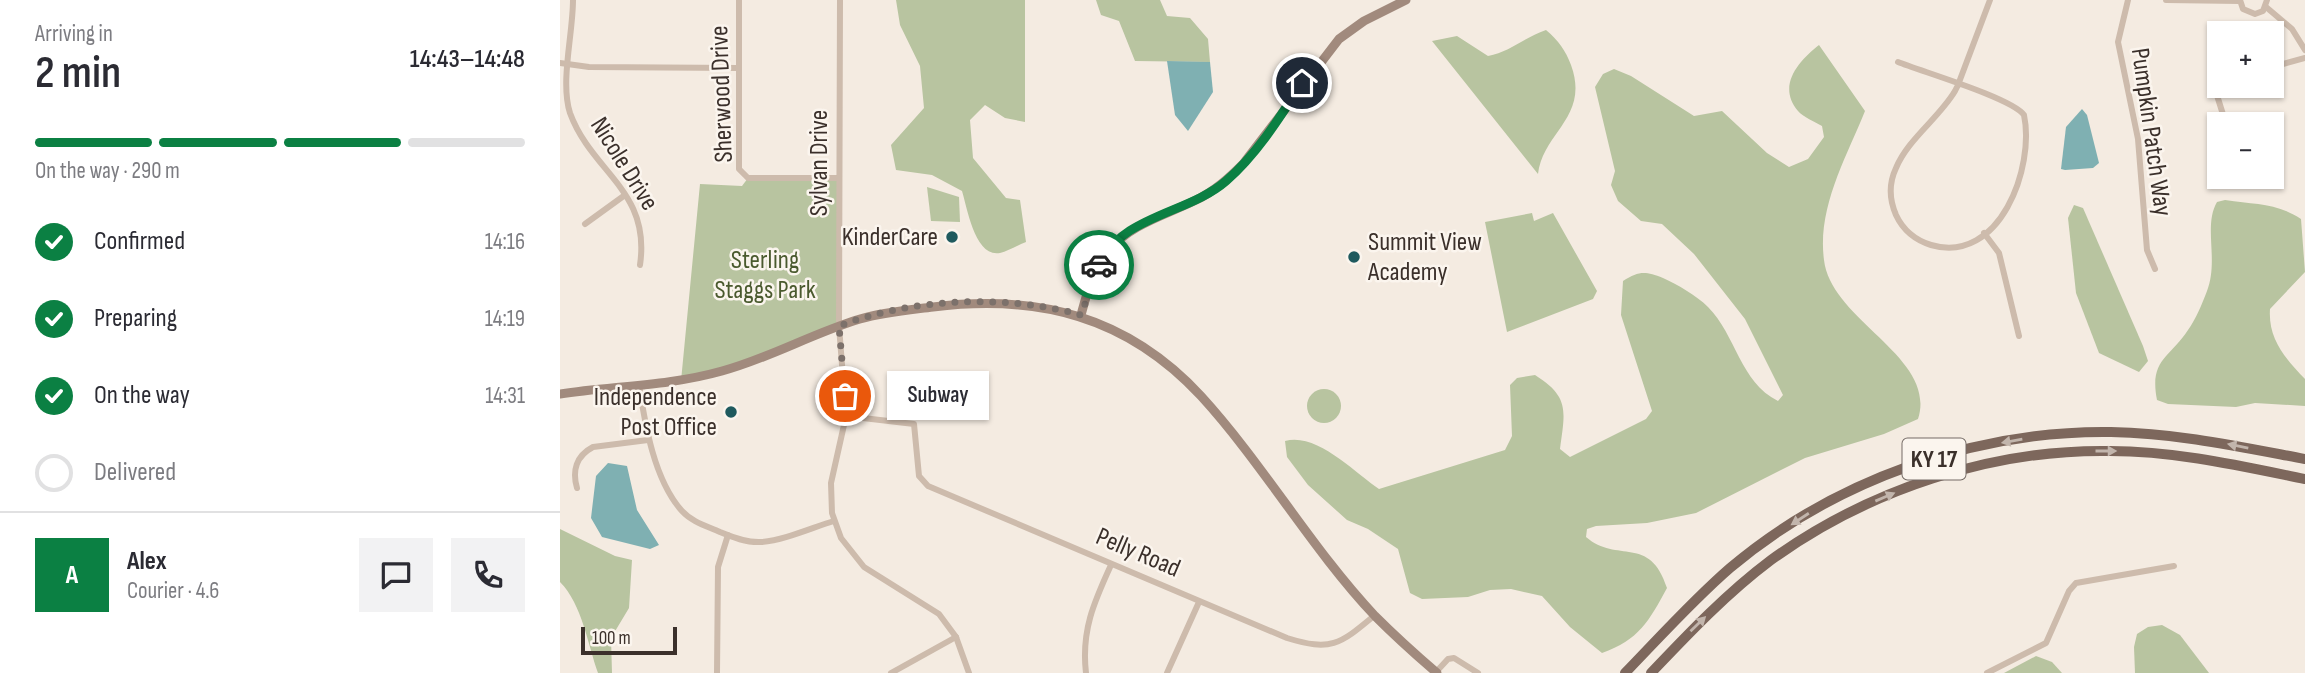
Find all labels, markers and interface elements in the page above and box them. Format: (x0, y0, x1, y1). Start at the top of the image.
text: Arriving in (35, 20, 113, 48)
map controls (2207, 21, 2284, 189)
button: + (2207, 21, 2284, 98)
street label: Sherwood Drive (704, 25, 740, 163)
text: 14:43–14:48 (410, 44, 525, 75)
text: 2 min (35, 46, 121, 101)
street label: Pumpkin Patch Way (2124, 46, 2178, 218)
pin (1272, 53, 1332, 113)
icon: home (1283, 64, 1321, 102)
street label: Sylvan Drive (804, 110, 835, 216)
street label: Nicole Drive (583, 112, 665, 216)
button: − (2207, 112, 2284, 189)
text: On the way · 290 m (35, 157, 180, 185)
place label: KinderCare (842, 222, 938, 253)
icon: check (35, 223, 73, 261)
text: Confirmed (94, 226, 185, 257)
place label: Summit View Academy (1367, 227, 1482, 288)
text: 14:16 (485, 228, 525, 256)
marker: KinderCare (944, 229, 960, 245)
courier (1064, 230, 1134, 300)
park label: Sterling Staggs Park (714, 245, 816, 306)
icon: car (1080, 246, 1118, 284)
marker: Summit View Academy (1346, 249, 1362, 265)
icon: check (35, 300, 73, 338)
text: Preparing (94, 303, 177, 334)
text: 14:19 (485, 305, 525, 333)
pin (815, 366, 875, 426)
callout: Subway (887, 372, 988, 420)
icon: check (35, 377, 73, 415)
icon: bag (826, 377, 864, 415)
text: On the way (94, 380, 190, 411)
text: Subway (907, 381, 969, 409)
text: 14:31 (485, 382, 525, 410)
place label: Independence Post Office (594, 382, 717, 443)
marker: Independence Post Office (723, 404, 739, 420)
one-way arrow (2001, 436, 2023, 447)
road number: KY 17 (1902, 438, 1966, 480)
one-way arrow (2227, 440, 2249, 451)
one-way arrow (2096, 445, 2118, 457)
text: Delivered (94, 457, 176, 488)
one-way arrow (1875, 491, 1896, 502)
one-way arrow (1790, 512, 1810, 525)
street label: Pelly Road (1091, 521, 1185, 585)
button: chat (359, 538, 433, 612)
button: phone (451, 538, 525, 612)
text: Alex (127, 546, 167, 577)
text: A (66, 560, 78, 591)
text: Courier · 4.6 (127, 577, 219, 605)
one-way arrow (1689, 616, 1706, 632)
scale bar (581, 624, 677, 656)
text: 100 m (592, 627, 631, 650)

